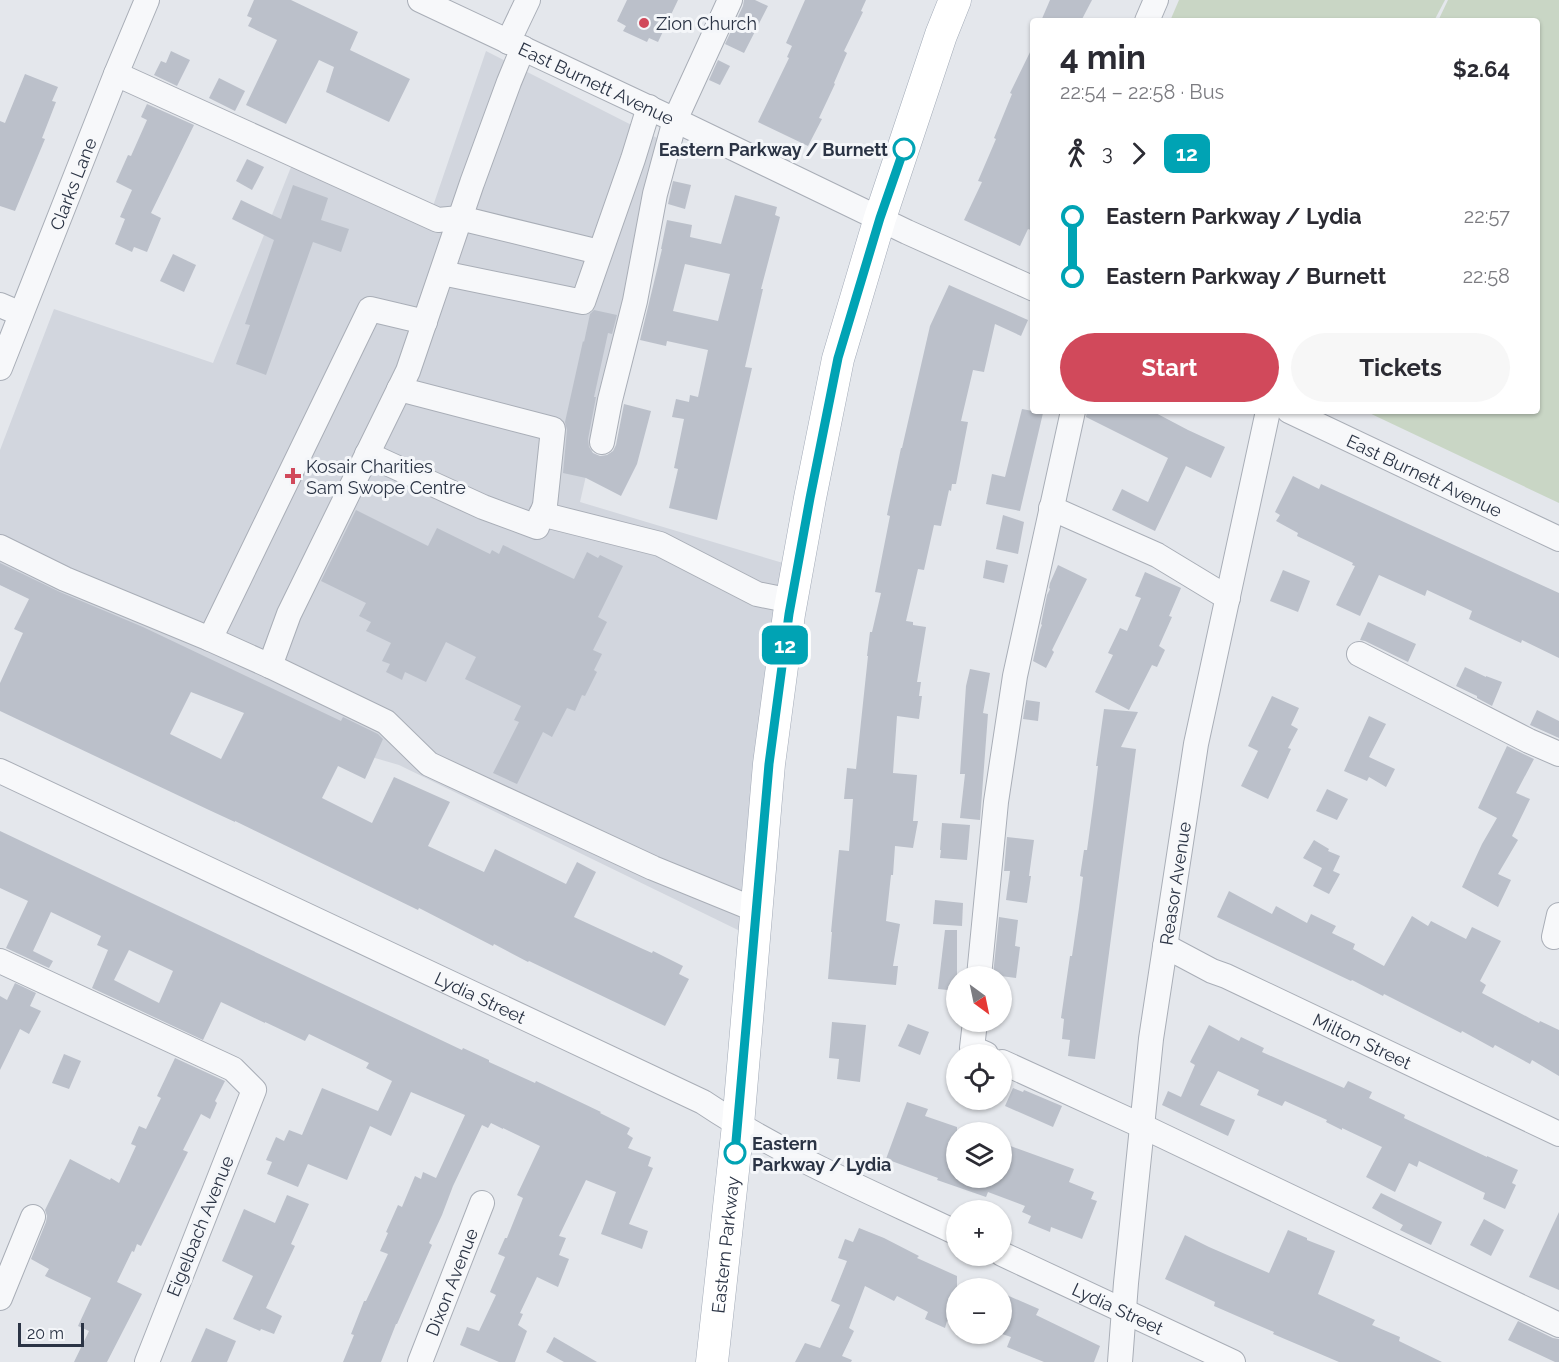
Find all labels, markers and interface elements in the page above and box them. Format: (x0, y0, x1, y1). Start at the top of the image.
place label: Zion Church (656, 13, 757, 34)
marker: Zion Church (637, 16, 651, 30)
street label: East Burnett Avenue (515, 37, 678, 129)
text: 4 min (1060, 38, 1146, 77)
text: $2.64 (1453, 56, 1510, 82)
text: 22:54 – 22:58 · Bus (1060, 80, 1224, 104)
street label: Clarks Lane (45, 134, 101, 233)
icon: walk (1060, 137, 1093, 170)
icon: forward (1122, 137, 1155, 170)
marker: Eastern Parkway / Burnett (893, 138, 915, 160)
place label: Eastern Parkway / Burnett (659, 139, 888, 160)
text: 3 (1102, 141, 1113, 165)
text: 12 (1176, 141, 1198, 166)
text: Eastern Parkway / Lydia (1106, 203, 1362, 229)
text: 22:57 (1464, 204, 1510, 228)
text: Eastern Parkway / Burnett (1106, 263, 1386, 289)
text: 22:58 (1463, 264, 1510, 288)
button: Start (1060, 333, 1279, 402)
button: Tickets (1291, 333, 1510, 402)
street label: East Burnett Avenue (1344, 429, 1506, 521)
place label: Kosair Charities Sam Swope Centre (306, 456, 466, 498)
marker: Kosair Charities Sam Swope Centre (284, 467, 302, 485)
line badge: 12 (758, 626, 812, 664)
text: 12 (774, 633, 796, 658)
street label: Reasor Avenue (1155, 820, 1195, 946)
north arrow (946, 966, 1012, 1032)
map controls (946, 966, 1012, 1344)
street label: Lydia Street (432, 967, 529, 1028)
street label: Milton Street (1310, 1008, 1415, 1073)
button: locate (946, 1044, 1012, 1110)
button: layers (946, 1122, 1012, 1188)
place label: Eastern Parkway / Lydia (752, 1133, 891, 1175)
marker: Eastern Parkway / Lydia (724, 1142, 746, 1164)
street label: Eigelbach Avenue (162, 1152, 238, 1299)
street label: Eastern Parkway (707, 1175, 743, 1314)
button: + (946, 1200, 1012, 1266)
street label: Dixon Avenue (421, 1225, 482, 1339)
button: − (946, 1278, 1012, 1344)
street label: Lydia Street (1069, 1278, 1167, 1338)
scale bar (18, 1320, 84, 1348)
text: 20 m (27, 1324, 64, 1343)

